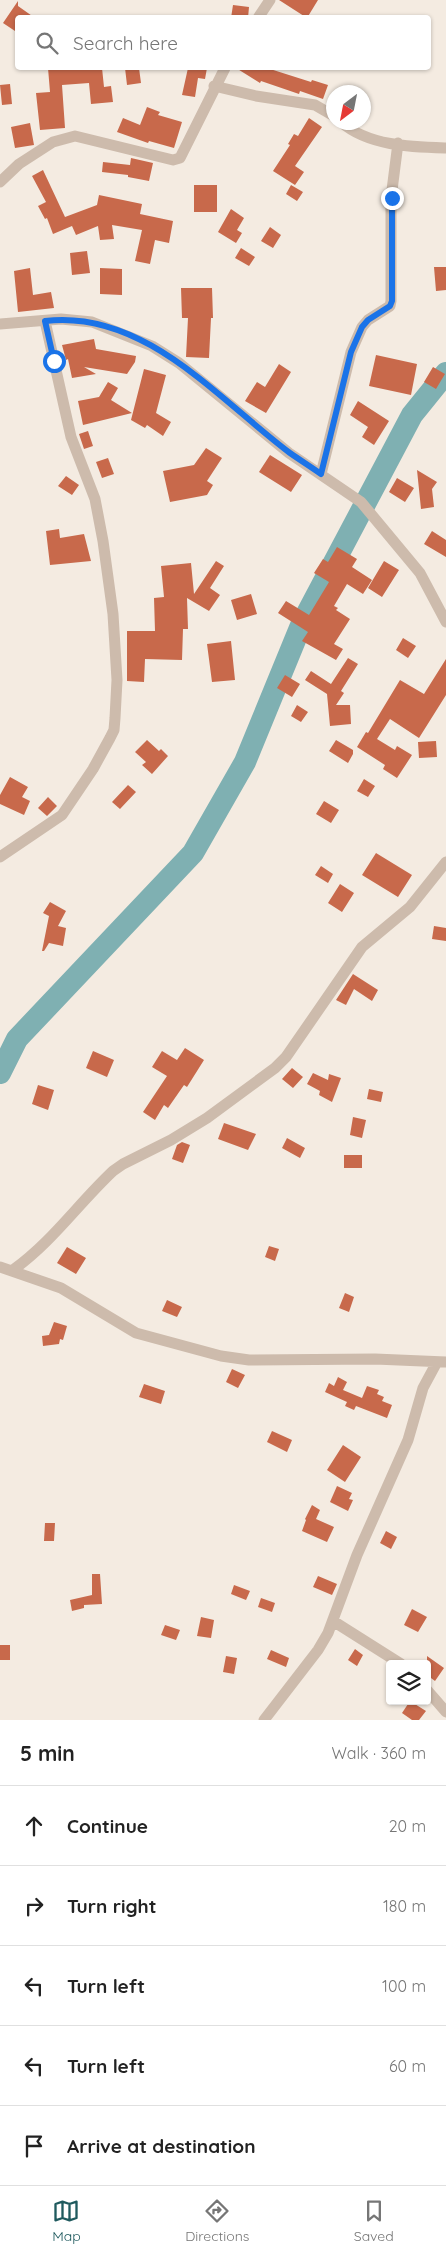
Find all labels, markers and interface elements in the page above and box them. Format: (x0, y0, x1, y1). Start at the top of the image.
search box (15, 15, 431, 70)
icon: search (33, 29, 61, 57)
text: Search here (73, 31, 178, 55)
north arrow (326, 85, 371, 130)
route end (381, 187, 404, 210)
route start (43, 350, 66, 373)
map controls (386, 1660, 431, 1705)
button: layers (386, 1660, 431, 1705)
text: 5 min (20, 1740, 75, 1766)
text: Walk · 360 m (331, 1743, 426, 1763)
icon: ahead (20, 1812, 48, 1840)
text: Continue (67, 1814, 148, 1838)
text: 20 m (389, 1816, 426, 1836)
icon: right (20, 1892, 48, 1920)
text: Turn right (67, 1894, 156, 1918)
text: 180 m (383, 1896, 426, 1916)
icon: left (20, 1972, 48, 2000)
text: Turn left (67, 1974, 145, 1998)
text: 100 m (382, 1976, 426, 1996)
icon: left (20, 2052, 48, 2080)
text: Turn left (67, 2054, 145, 2078)
text: 60 m (389, 2056, 426, 2076)
icon: arrive (20, 2132, 48, 2160)
text: Arrive at destination (67, 2134, 256, 2158)
tab: Map (52, 2197, 81, 2245)
tab: Directions (185, 2197, 249, 2245)
tab: Saved (354, 2197, 394, 2245)

